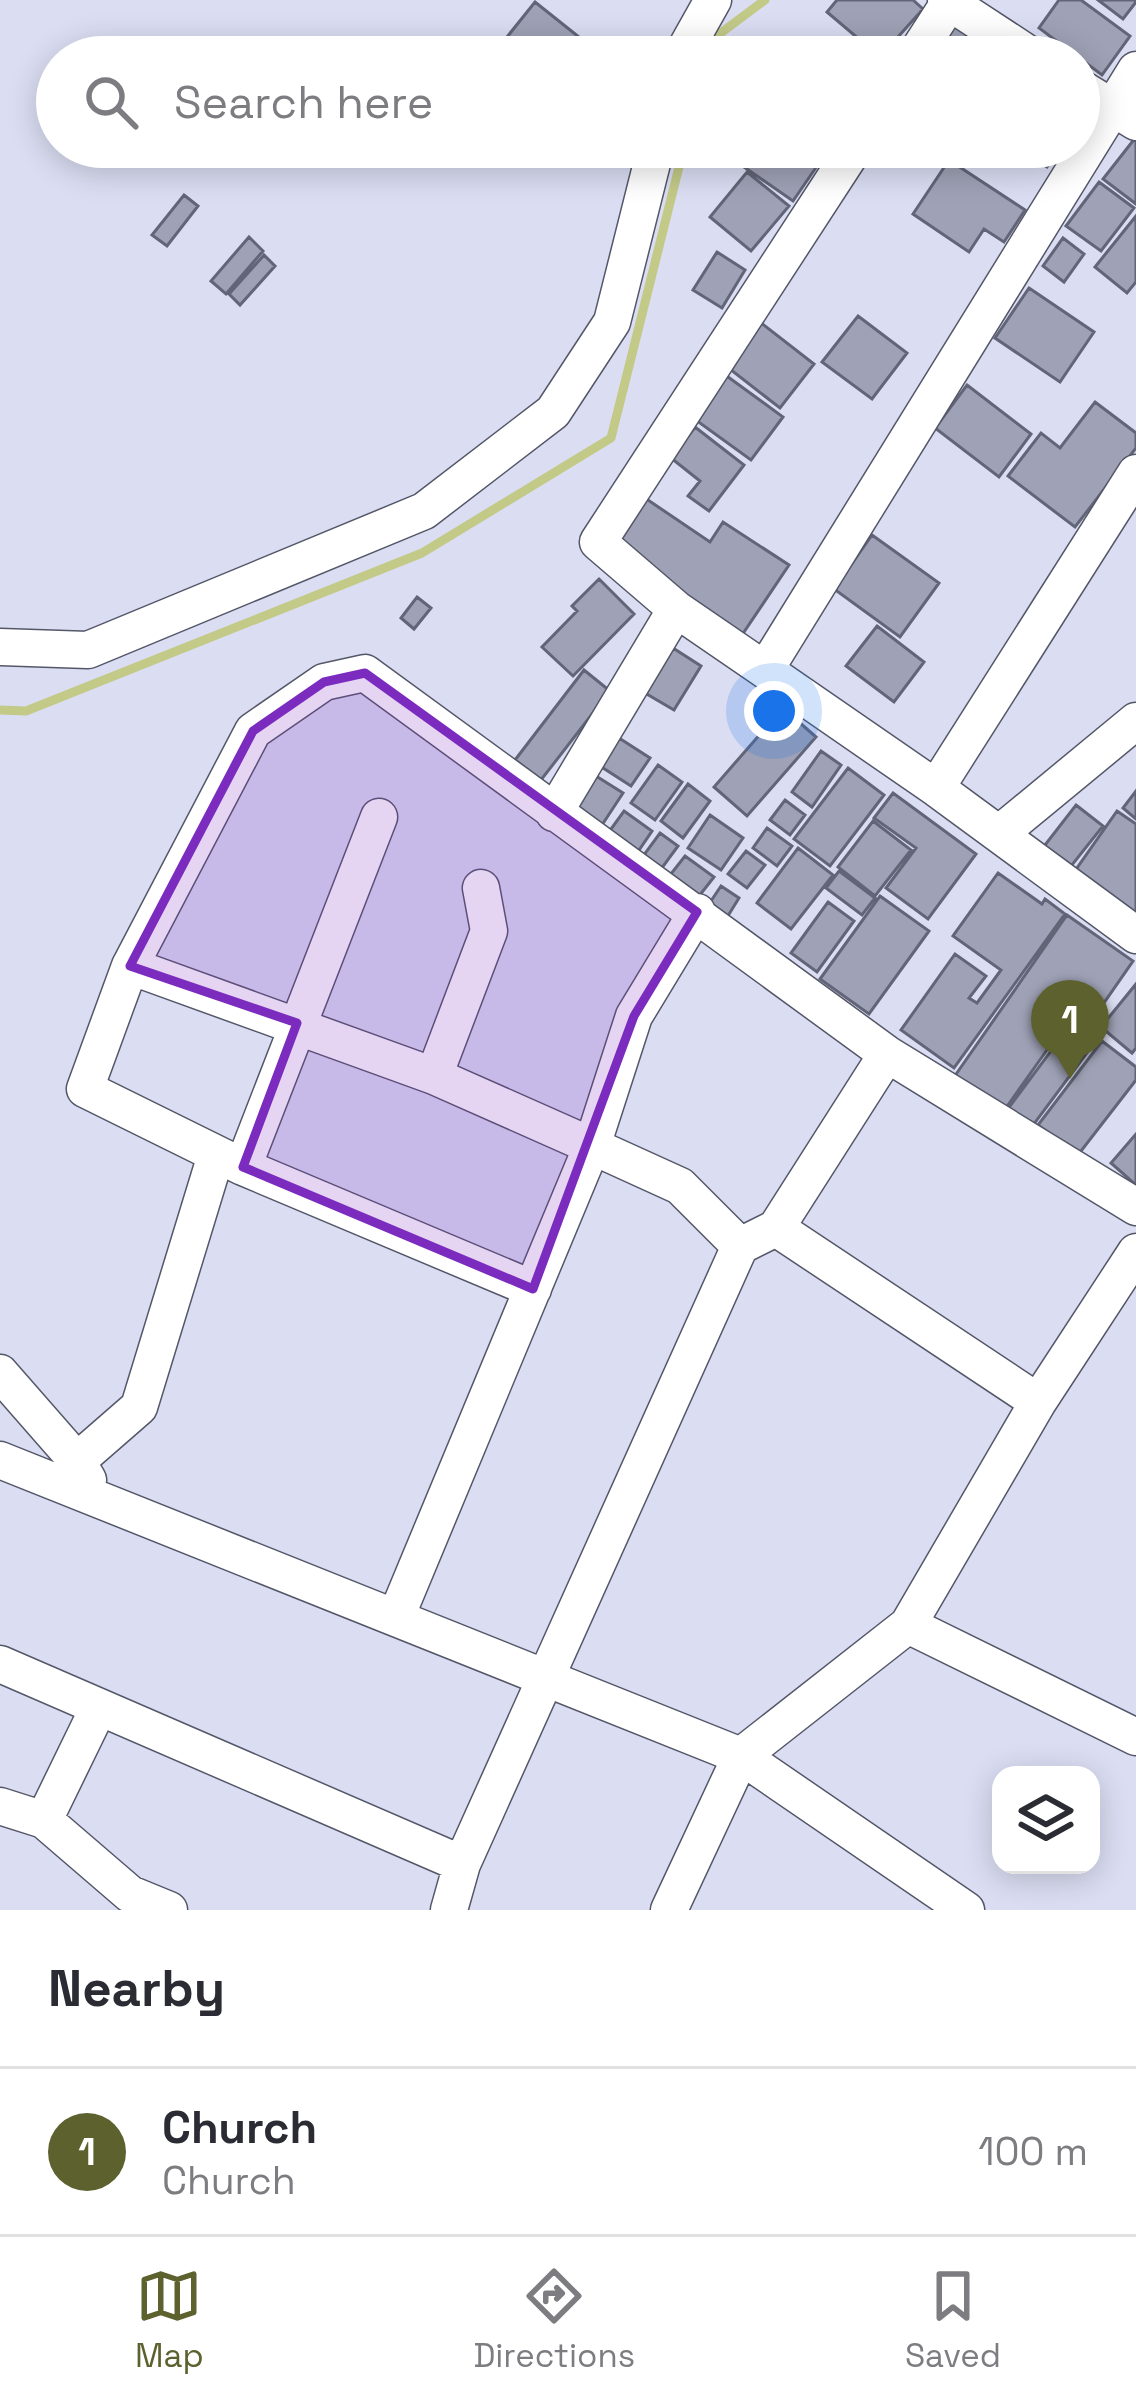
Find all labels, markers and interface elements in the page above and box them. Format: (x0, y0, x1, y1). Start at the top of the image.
search box (36, 36, 1100, 168)
icon: search (78, 69, 144, 135)
text: Search here (174, 74, 433, 131)
your location (744, 681, 804, 741)
pin: 1 (1031, 980, 1109, 1079)
map controls (992, 1766, 1100, 1874)
button: layers (992, 1766, 1100, 1874)
text: Nearby (48, 1956, 225, 2021)
text: Church (162, 2099, 317, 2156)
text: 1 (78, 2127, 96, 2176)
text: 100 m (978, 2127, 1088, 2176)
text: Church (162, 2156, 296, 2205)
tab: Map (135, 2263, 204, 2377)
tab: Directions (473, 2263, 635, 2377)
tab: Saved (905, 2263, 1001, 2377)

